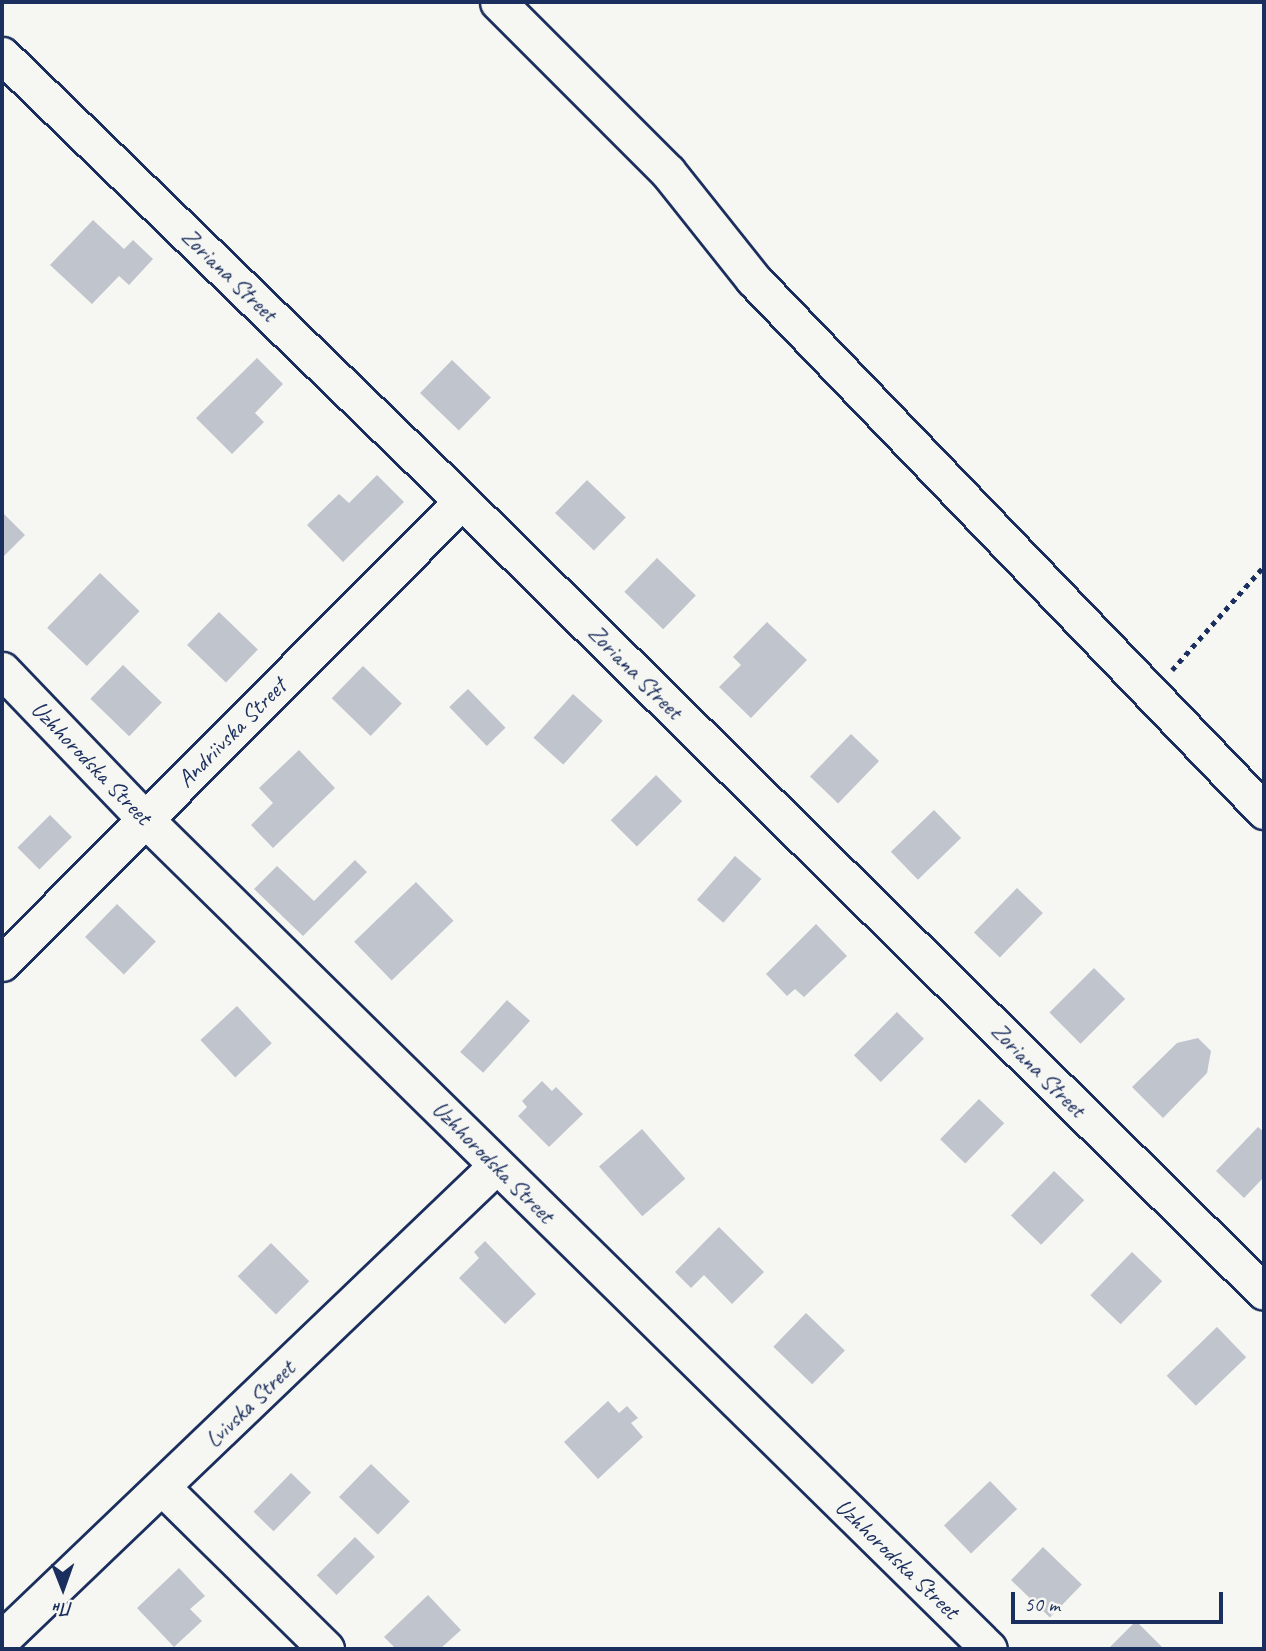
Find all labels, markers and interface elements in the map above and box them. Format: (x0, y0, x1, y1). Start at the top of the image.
street label: Zoriana Street (175, 222, 283, 328)
street label: Zoriana Street (581, 618, 689, 726)
street label: Andriivska Street (171, 672, 293, 794)
street label: Uzhhorodska Street (25, 695, 157, 831)
street label: Zoriana Street (984, 1016, 1092, 1124)
street label: Uzhhorodska Street (426, 1095, 560, 1229)
street label: Lvivska Street (199, 1354, 301, 1454)
street label: Uzhhorodska Street (829, 1493, 965, 1625)
north arrow (28, 1553, 98, 1623)
scale bar (1014, 1578, 1226, 1622)
text: 50 m (1024, 1591, 1060, 1617)
text: Пн (53, 1597, 74, 1621)

